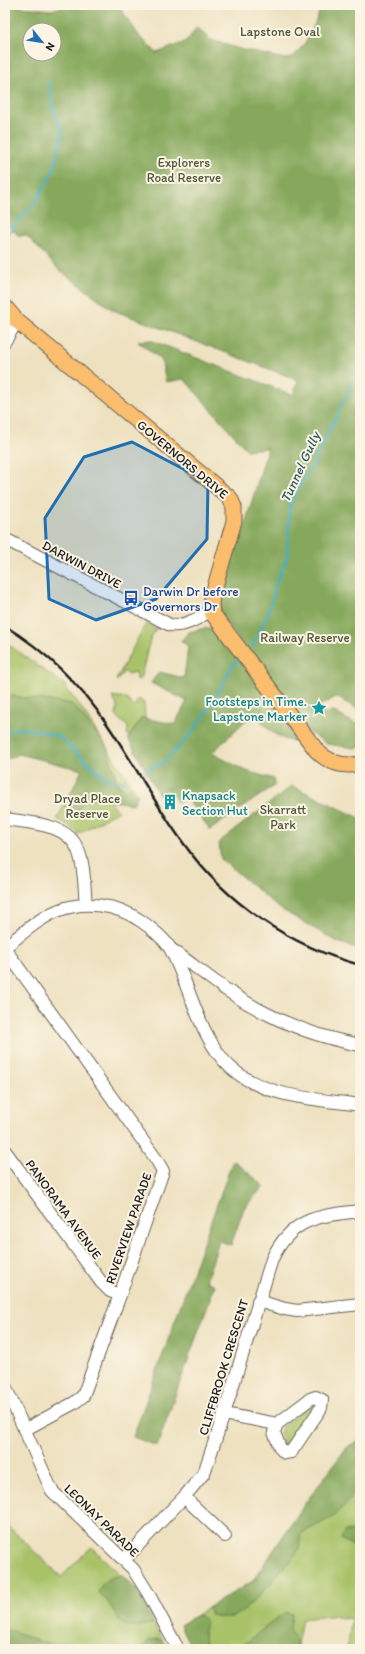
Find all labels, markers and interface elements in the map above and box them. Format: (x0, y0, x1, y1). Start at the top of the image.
north arrow (22, 22, 62, 62)
park label: Lapstone Oval (240, 24, 320, 39)
text: N (43, 40, 58, 53)
park label: Explorers Road Reserve (147, 155, 221, 185)
street label: GOVERNORS DRIVE (134, 417, 231, 502)
water label: Tunnel Gully (277, 428, 325, 505)
street label: DARWIN DRIVE (40, 537, 124, 591)
place label: Darwin Dr before Governors Dr (143, 584, 239, 614)
bus stop icon: Darwin Dr before Governors Dr (122, 589, 140, 607)
park label: Railway Reserve (260, 630, 350, 645)
place label: Footsteps in Time. Lapstone Marker (205, 694, 308, 724)
place icon: Footsteps in Time. Lapstone Marker (310, 699, 328, 717)
place label: Knapsack Section Hut (182, 788, 248, 818)
park label: Dryad Place Reserve (54, 791, 120, 821)
building icon: Knapsack Section Hut (161, 793, 179, 811)
park label: Skarratt Park (260, 802, 306, 832)
street label: PANORAMA AVENUE (23, 1157, 105, 1262)
street label: RIVERVIEW PARADE (102, 1170, 155, 1286)
street label: CLIFFBROOK CRESCENT (196, 1296, 252, 1437)
street label: LEONAY PARADE (61, 1481, 142, 1560)

